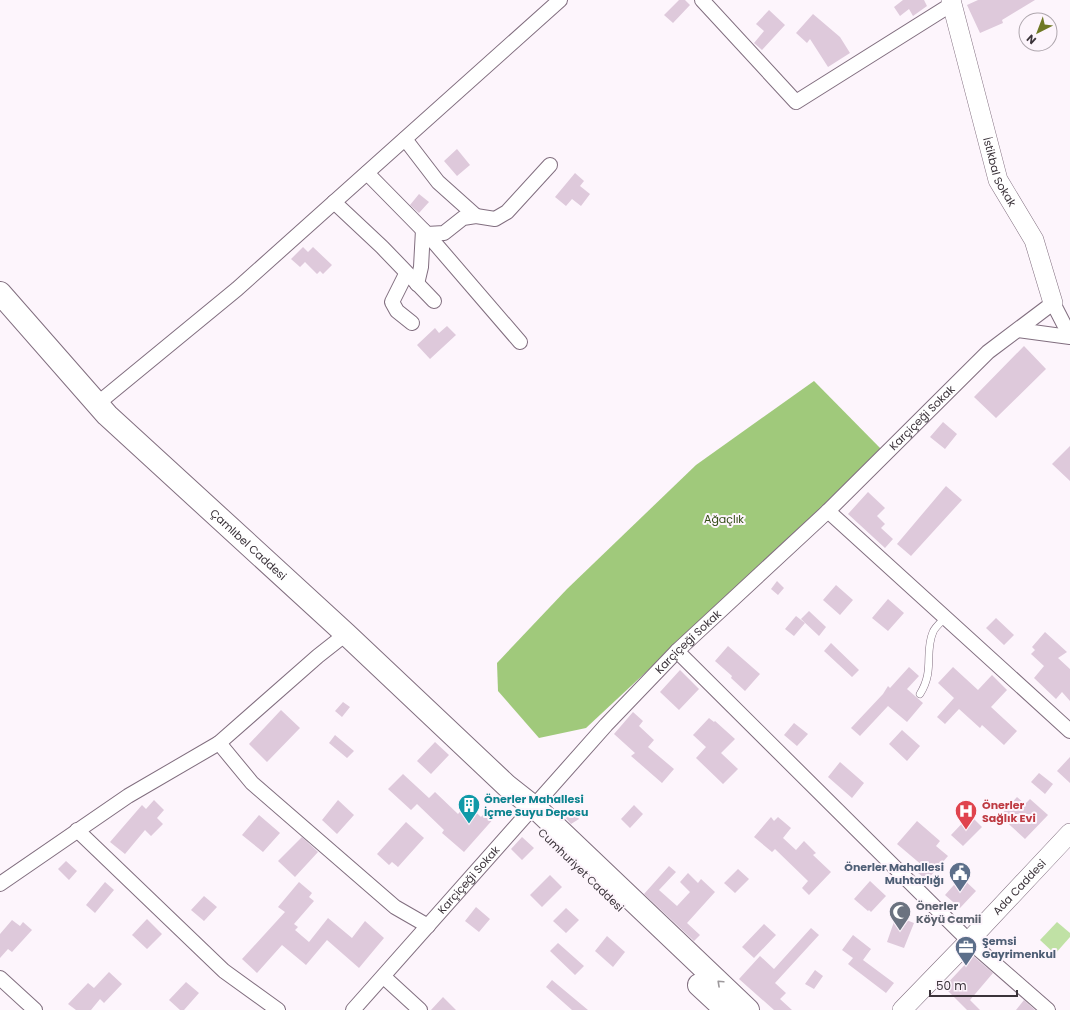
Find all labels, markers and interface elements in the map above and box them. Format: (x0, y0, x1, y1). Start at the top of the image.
north arrow (1018, 12, 1058, 52)
text: N (1023, 31, 1040, 48)
street label: İstikbal Sokak (979, 136, 1020, 210)
street label: Karçiçeği Sokak (886, 381, 958, 454)
street label: Çamlıbel Caddesi (207, 505, 290, 584)
park label: Ağaçlık (704, 511, 744, 527)
street label: Karçiçeği Sokak (651, 606, 725, 677)
place label: Önerler Mahallesi İçme Suyu Deposu (484, 791, 588, 820)
building icon: Önerler Mahallesi İçme Suyu Deposu (456, 792, 482, 825)
place label: Önerler Sağlık Evi (982, 797, 1036, 826)
hospital icon: Önerler Sağlık Evi (953, 798, 979, 831)
street label: Cumhuriyet Caddesi (535, 825, 628, 915)
street label: Karçiçeği Sokak (434, 842, 503, 918)
street label: Ada Caddesi (989, 855, 1050, 919)
place label: Önerler Mahallesi Muhtarlığı (844, 859, 944, 888)
public building icon: Önerler Mahallesi Muhtarlığı (947, 860, 973, 893)
place label: Önerler Köyü Camii (916, 898, 981, 927)
mosque icon: Önerler Köyü Camii (887, 899, 913, 932)
place label: Şemsi Gayrimenkul (982, 933, 1056, 962)
office icon: Şemsi Gayrimenkul (953, 934, 979, 967)
scale bar (930, 972, 1017, 998)
text: 50 m (936, 977, 967, 994)
one-way arrow (717, 981, 725, 988)

